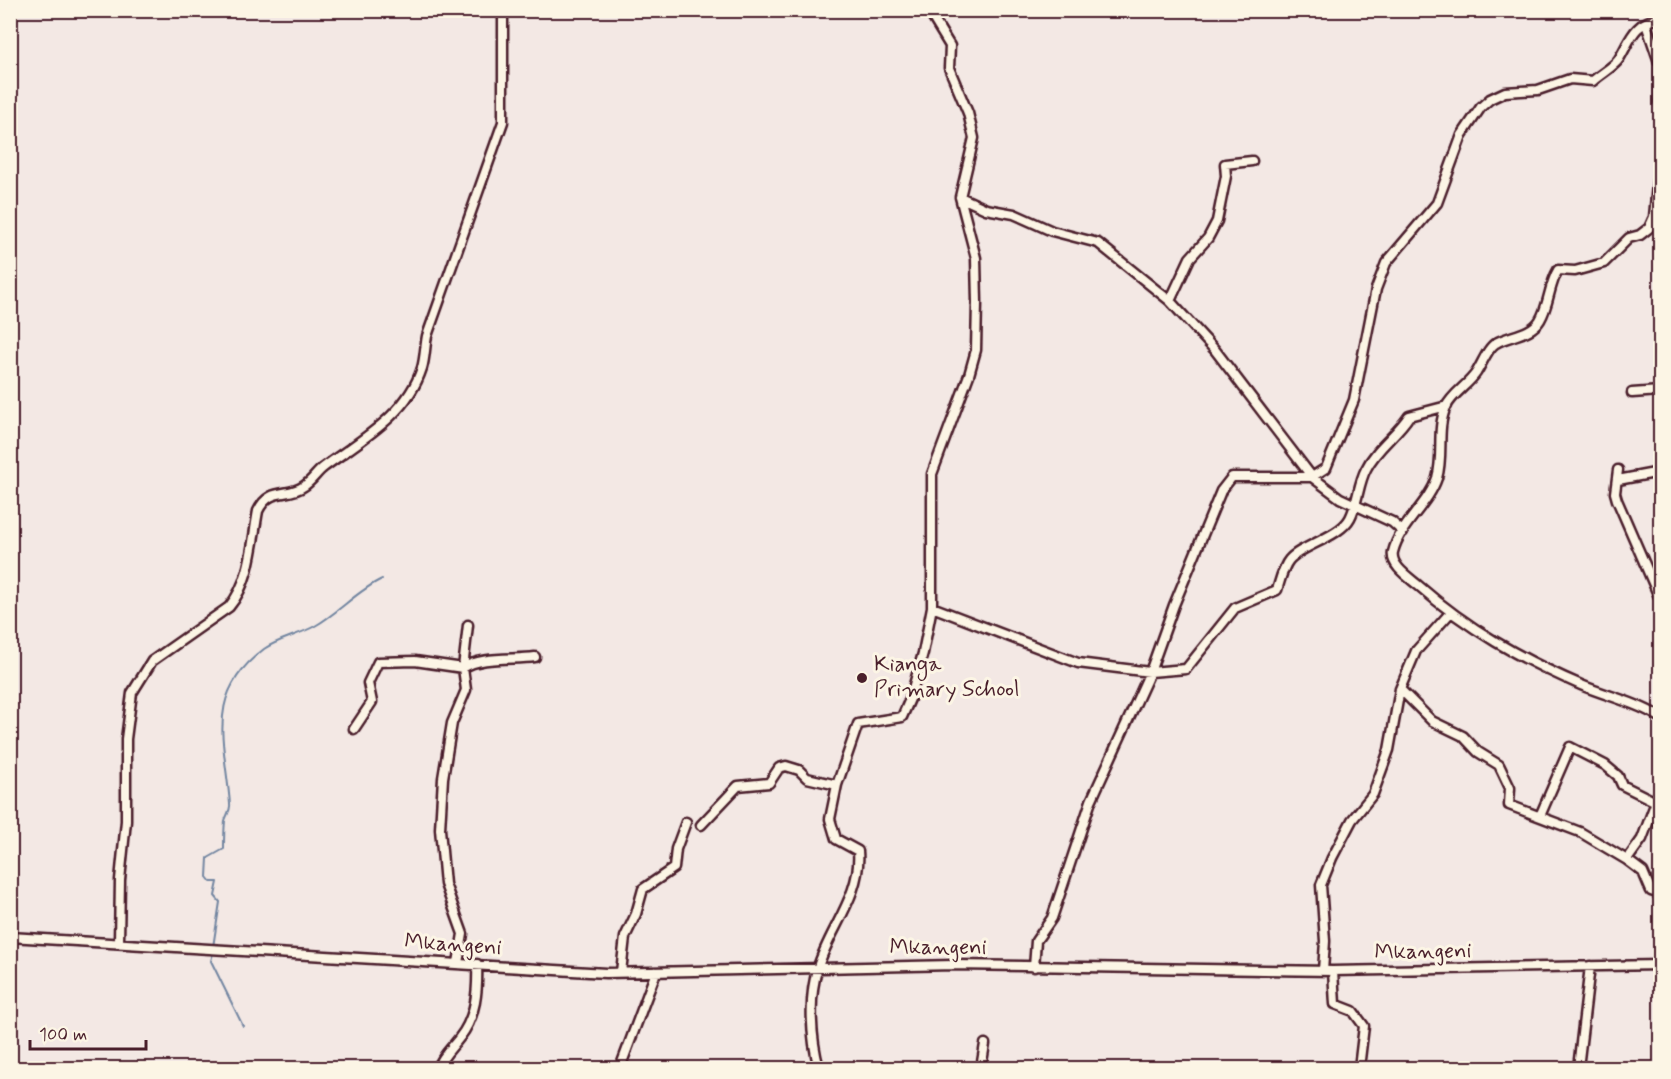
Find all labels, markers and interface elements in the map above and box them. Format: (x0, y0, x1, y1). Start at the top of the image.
place label: Kianga Primary School (874, 651, 1019, 704)
marker: Kianga Primary School (855, 671, 869, 685)
street label: Mkangeni (403, 928, 502, 963)
street label: Mkangeni (889, 934, 987, 963)
street label: Mkangeni (1374, 937, 1472, 968)
scale bar (30, 1013, 146, 1051)
text: 100 m (39, 1023, 87, 1047)

